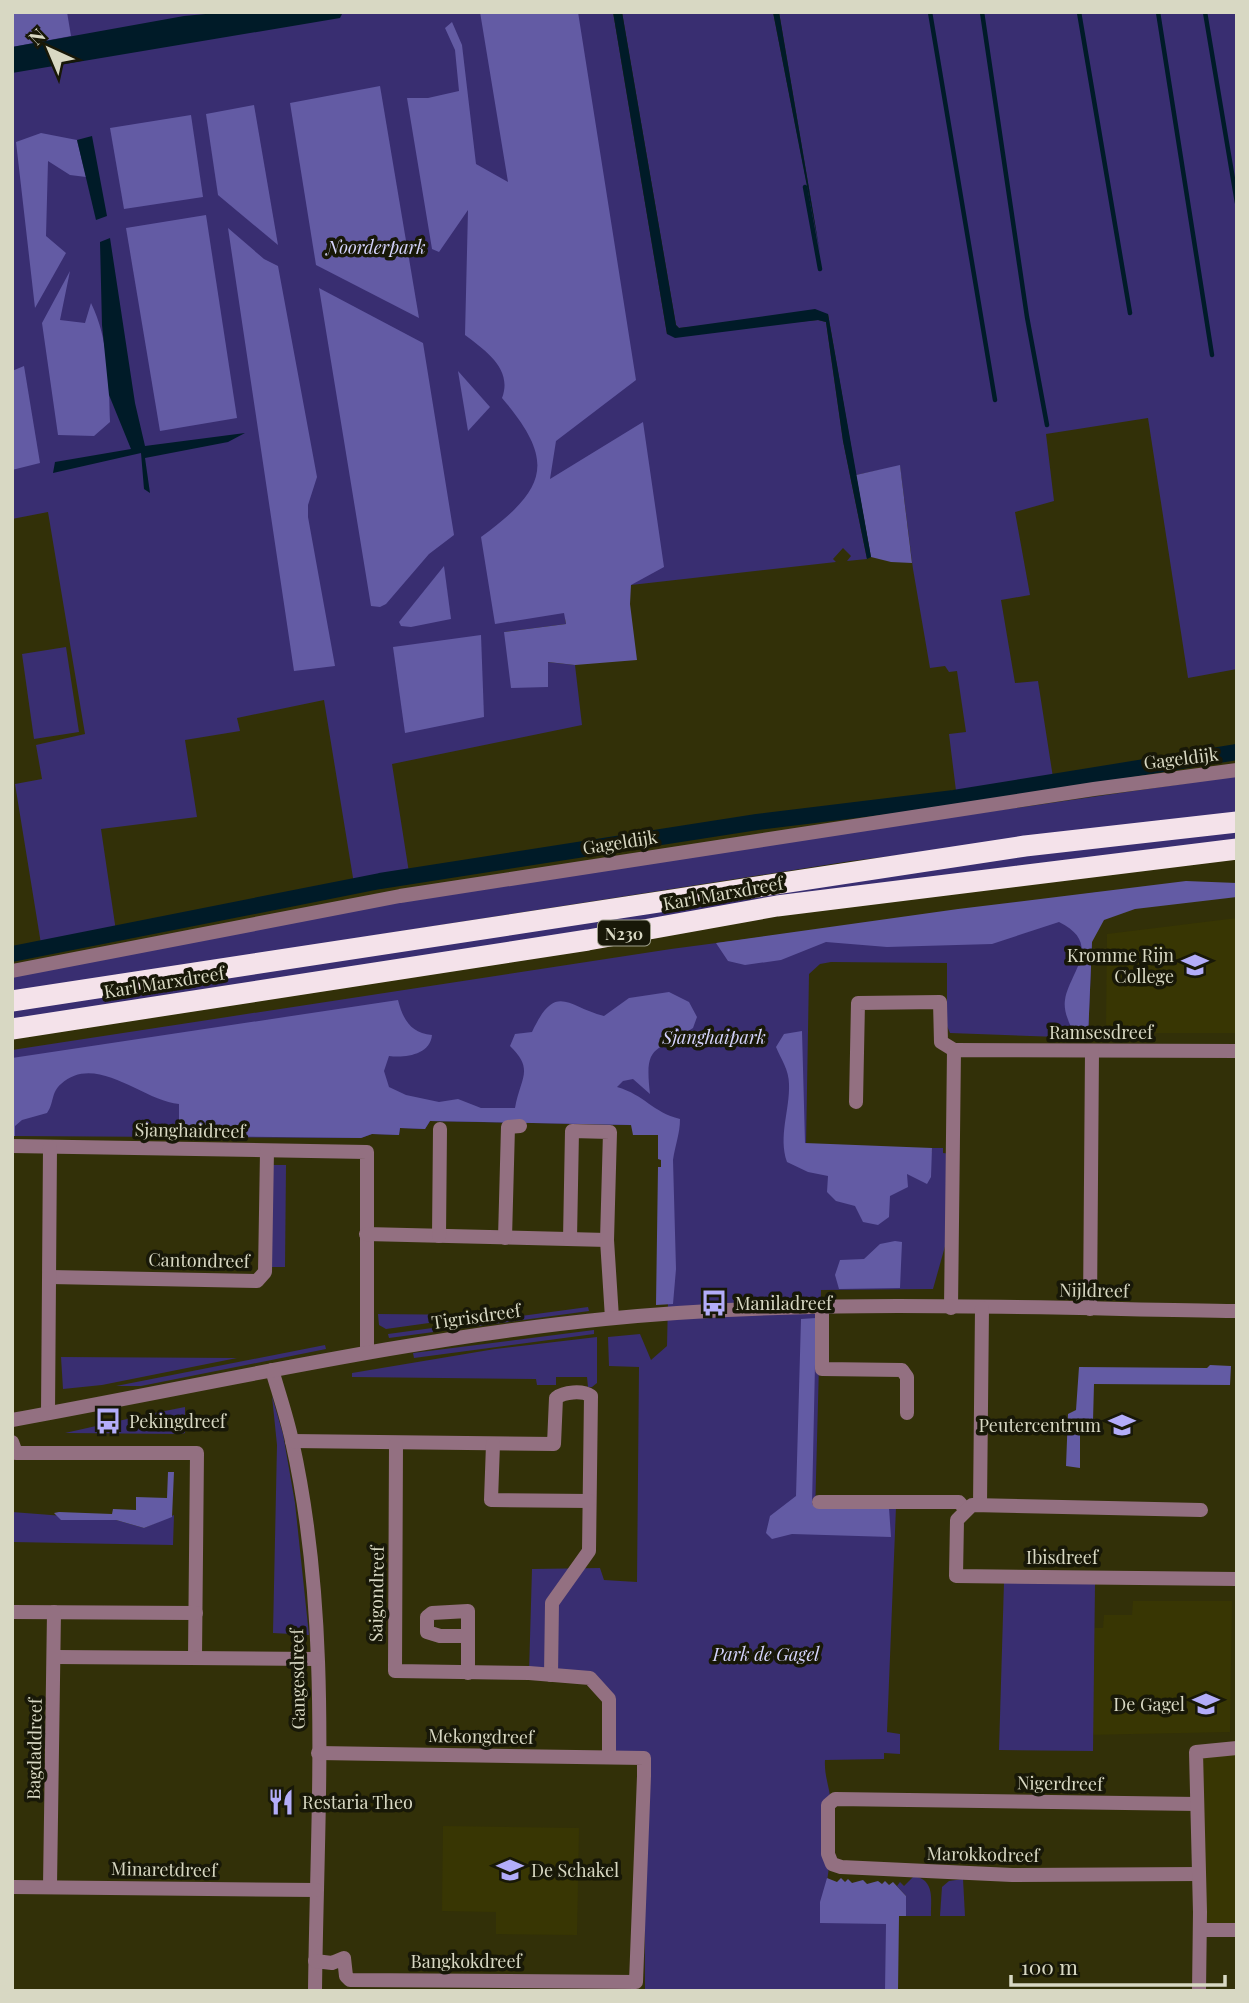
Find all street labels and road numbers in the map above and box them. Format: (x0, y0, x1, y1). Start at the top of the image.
street label: Gageldijk (1142, 741, 1220, 775)
street label: Gageldijk (581, 824, 659, 860)
street label: Karl Marxdreef (661, 870, 787, 915)
road number: N230 (598, 920, 650, 945)
street label: Karl Marxdreef (102, 960, 228, 1003)
street label: Ramsesdreef (1049, 1020, 1155, 1044)
street label: Sjanghaidreef (134, 1117, 248, 1143)
street label: Cantondreef (148, 1247, 252, 1273)
street label: Nijldreef (1059, 1277, 1131, 1303)
street label: Tigrisdreef (430, 1298, 524, 1334)
street label: Saigondreef (363, 1544, 389, 1642)
street label: Ibisdreef (1026, 1545, 1100, 1569)
street label: Gangesdreef (284, 1626, 310, 1730)
street label: Bagdaddreef (21, 1696, 47, 1800)
street label: Mekongdreef (428, 1723, 536, 1749)
street label: Nigerdreef (1017, 1770, 1105, 1796)
street label: Marokkodreef (926, 1841, 1042, 1867)
street label: Minaretdreef (111, 1856, 219, 1882)
street label: Bangkokdreef (410, 1949, 524, 1973)

